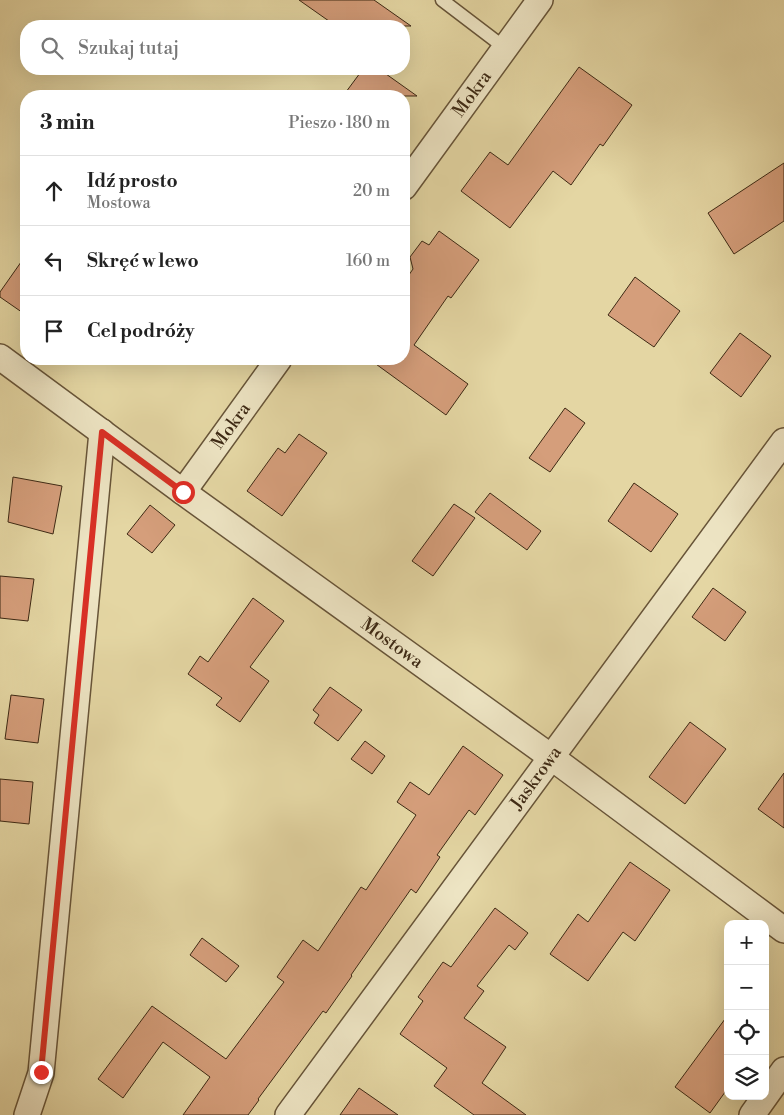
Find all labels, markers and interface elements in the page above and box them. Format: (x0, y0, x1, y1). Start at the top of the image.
search box (20, 20, 410, 75)
icon: search (38, 34, 66, 62)
text: Szukaj tutaj (78, 36, 179, 60)
street label: Mokra (447, 65, 497, 122)
text: 3 min (40, 110, 95, 136)
text: Pieszo · 180 m (288, 113, 390, 133)
text: Idź prosto (87, 169, 178, 193)
icon: ahead (40, 177, 68, 205)
text: 20 m (353, 181, 390, 201)
text: Mostowa (87, 193, 151, 213)
icon: left (40, 247, 68, 275)
text: Skręć w lewo (87, 249, 199, 273)
text: 160 m (346, 251, 390, 271)
icon: arrive (40, 317, 68, 345)
text: Cel podróży (87, 319, 194, 343)
street label: Mokra (206, 397, 256, 454)
route start (172, 481, 195, 504)
street label: Mostowa (356, 613, 428, 674)
street label: Jaskrowa (505, 741, 567, 815)
map controls (724, 920, 769, 1100)
button: + (724, 920, 769, 965)
button: − (724, 965, 769, 1010)
button: locate (724, 1010, 769, 1055)
button: layers (724, 1055, 769, 1100)
route end (30, 1061, 53, 1084)

